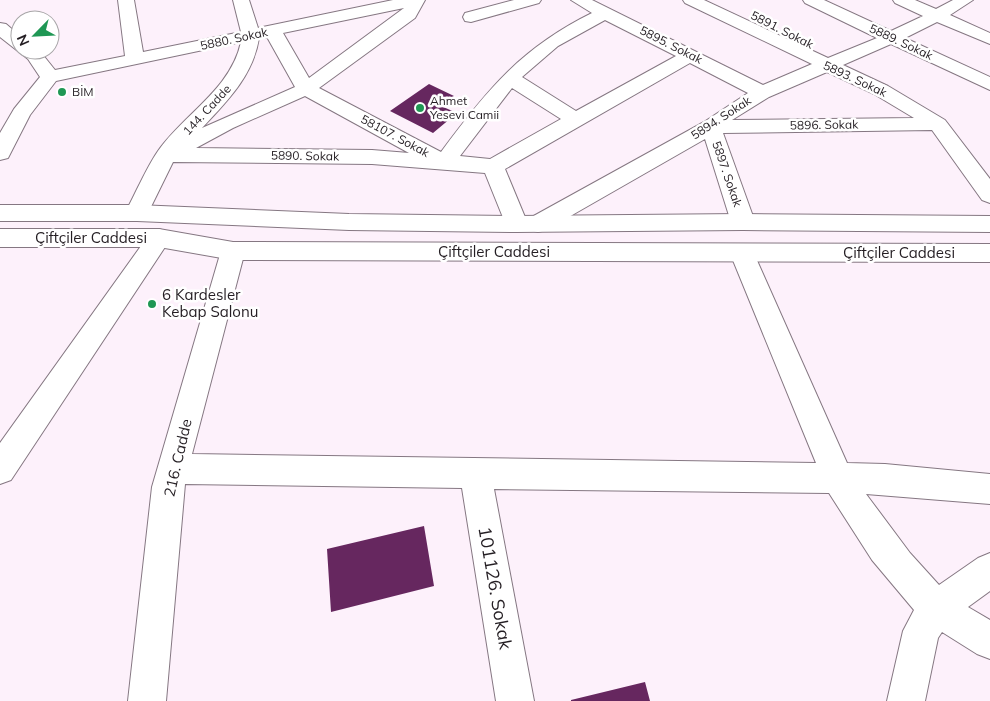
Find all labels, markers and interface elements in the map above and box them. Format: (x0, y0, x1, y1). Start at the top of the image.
street label: 5891. Sokak (748, 7, 817, 52)
north arrow (10, 10, 60, 60)
street label: 5889. Sokak (867, 20, 936, 63)
street label: 5895. Sokak (637, 22, 706, 67)
street label: 5880. Sokak (199, 24, 270, 53)
text: N (13, 32, 33, 49)
street label: 5893. Sokak (821, 57, 890, 100)
street label: 144. Cadde (179, 81, 234, 138)
place label: BİM (72, 84, 94, 99)
marker: BİM (56, 86, 68, 98)
street label: 5894. Sokak (688, 92, 754, 143)
place label: Ahmet Yesevi Camii (429, 93, 499, 122)
marker: Ahmet Yesevi Camii (414, 102, 426, 114)
street label: 58107. Sokak (358, 111, 433, 160)
street label: 5896. Sokak (790, 116, 859, 133)
street label: 5897. Sokak (709, 139, 746, 209)
street label: 5890. Sokak (271, 147, 340, 164)
street label: Çiftçiler Caddesi (35, 228, 147, 247)
street label: Çiftçiler Caddesi (438, 242, 550, 261)
street label: Çiftçiler Caddesi (843, 243, 955, 262)
place label: 6 Kardesler Kebap Salonu (162, 285, 258, 321)
marker: 6 Kardesler Kebap Salonu (146, 298, 158, 310)
street label: 216. Cadde (159, 417, 196, 499)
street label: 101126. Sokak (473, 525, 518, 652)

